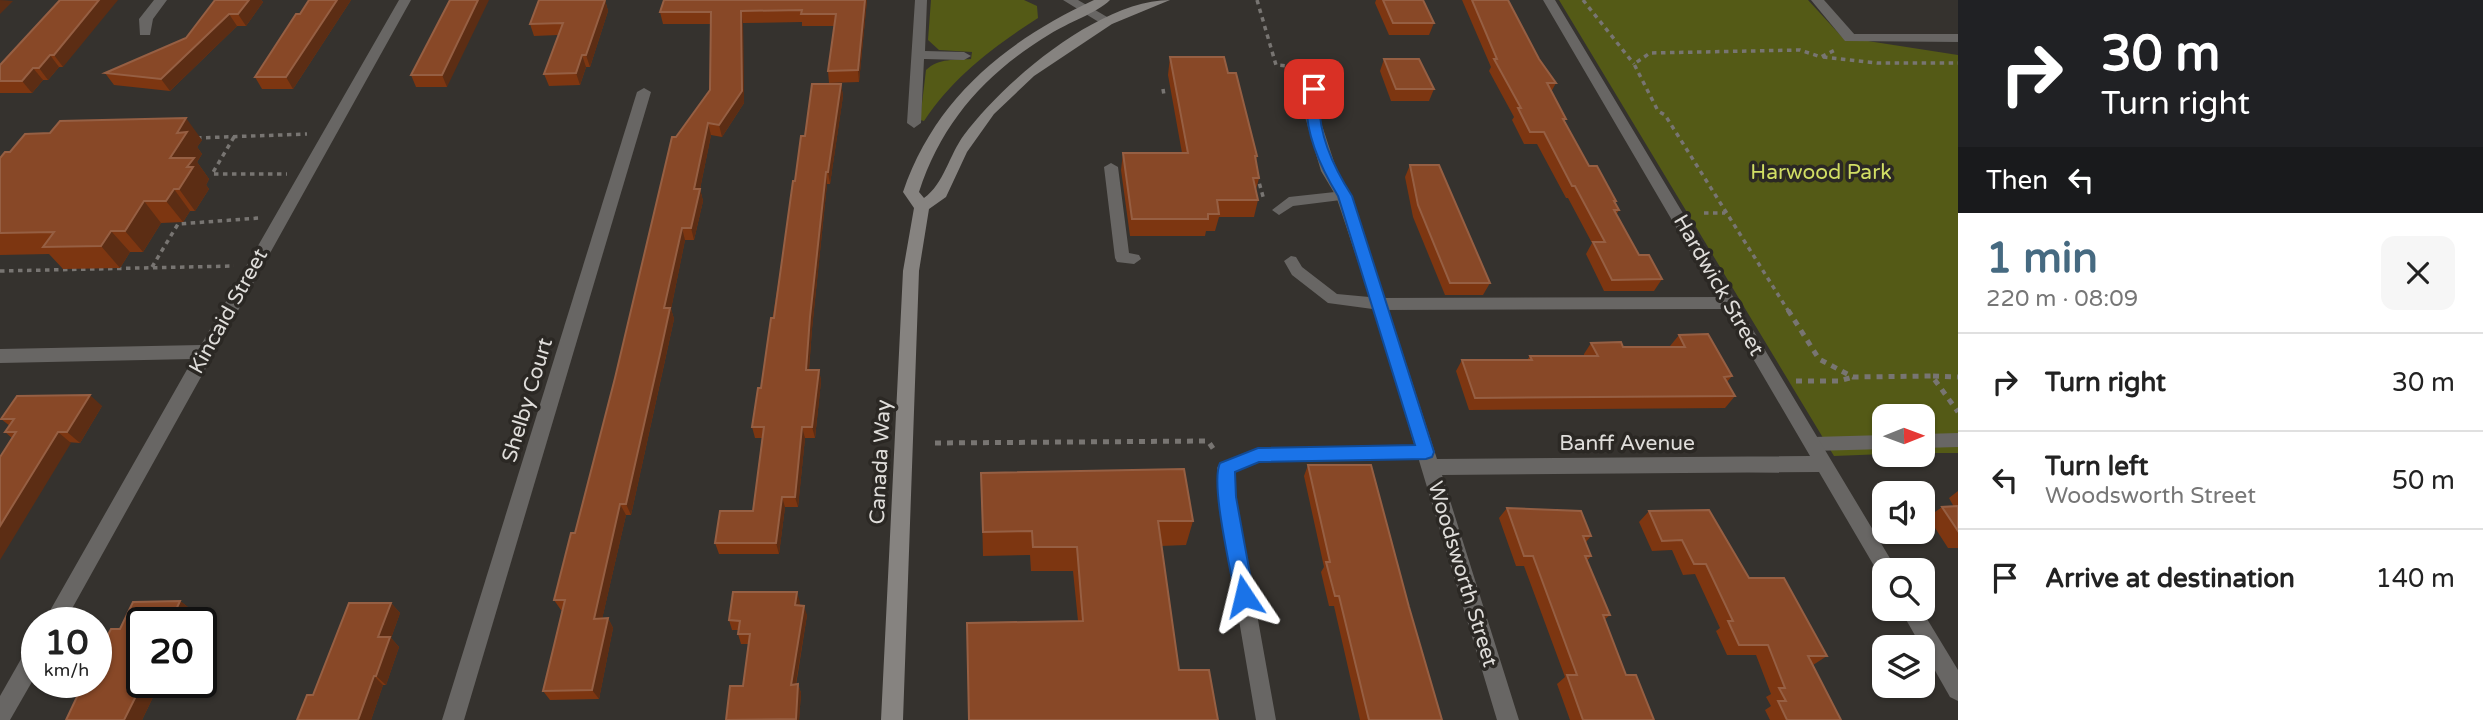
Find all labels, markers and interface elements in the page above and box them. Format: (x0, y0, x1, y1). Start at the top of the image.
text: 30 m (2101, 25, 2220, 84)
icon: right (1986, 28, 2077, 119)
pin (1284, 59, 1344, 119)
icon: arrive (1295, 70, 1333, 108)
text: Turn right (2101, 85, 2250, 123)
park label: Harwood Park (1750, 160, 1892, 185)
icon: left (2062, 161, 2100, 199)
text: Then (1986, 165, 2048, 196)
street label: Hardwick Street (1668, 210, 1769, 360)
text: 1 min (1986, 233, 2098, 284)
button: close (2381, 236, 2455, 310)
street label: Kincaid Street (184, 244, 273, 378)
text: 220 m · 08:09 (1986, 285, 2138, 313)
street label: Shelby Court (497, 335, 558, 465)
icon: right (1986, 363, 2024, 401)
text: Turn right (2045, 367, 2166, 398)
text: 30 m (2392, 367, 2455, 398)
street label: Canada Way (865, 399, 896, 525)
north arrow (1872, 404, 1936, 467)
map controls (1872, 404, 1935, 698)
street label: Banff Avenue (1559, 431, 1695, 456)
text: Turn left (2045, 451, 2148, 482)
icon: left (1986, 461, 2024, 499)
text: 50 m (2392, 465, 2455, 496)
street label: Woodsworth Street (1422, 478, 1503, 670)
button: sound (1872, 481, 1935, 544)
text: Woodsworth Street (2045, 482, 2256, 510)
button: search (1872, 558, 1935, 621)
position arrow (1207, 559, 1281, 633)
icon: arrive (1986, 559, 2024, 597)
text: Arrive at destination (2045, 563, 2295, 594)
text: 140 m (2375, 563, 2455, 594)
speed limit sign: 20 (126, 607, 217, 698)
text: 10 (45, 622, 88, 664)
button: layers (1872, 635, 1935, 698)
text: km/h (44, 659, 89, 681)

